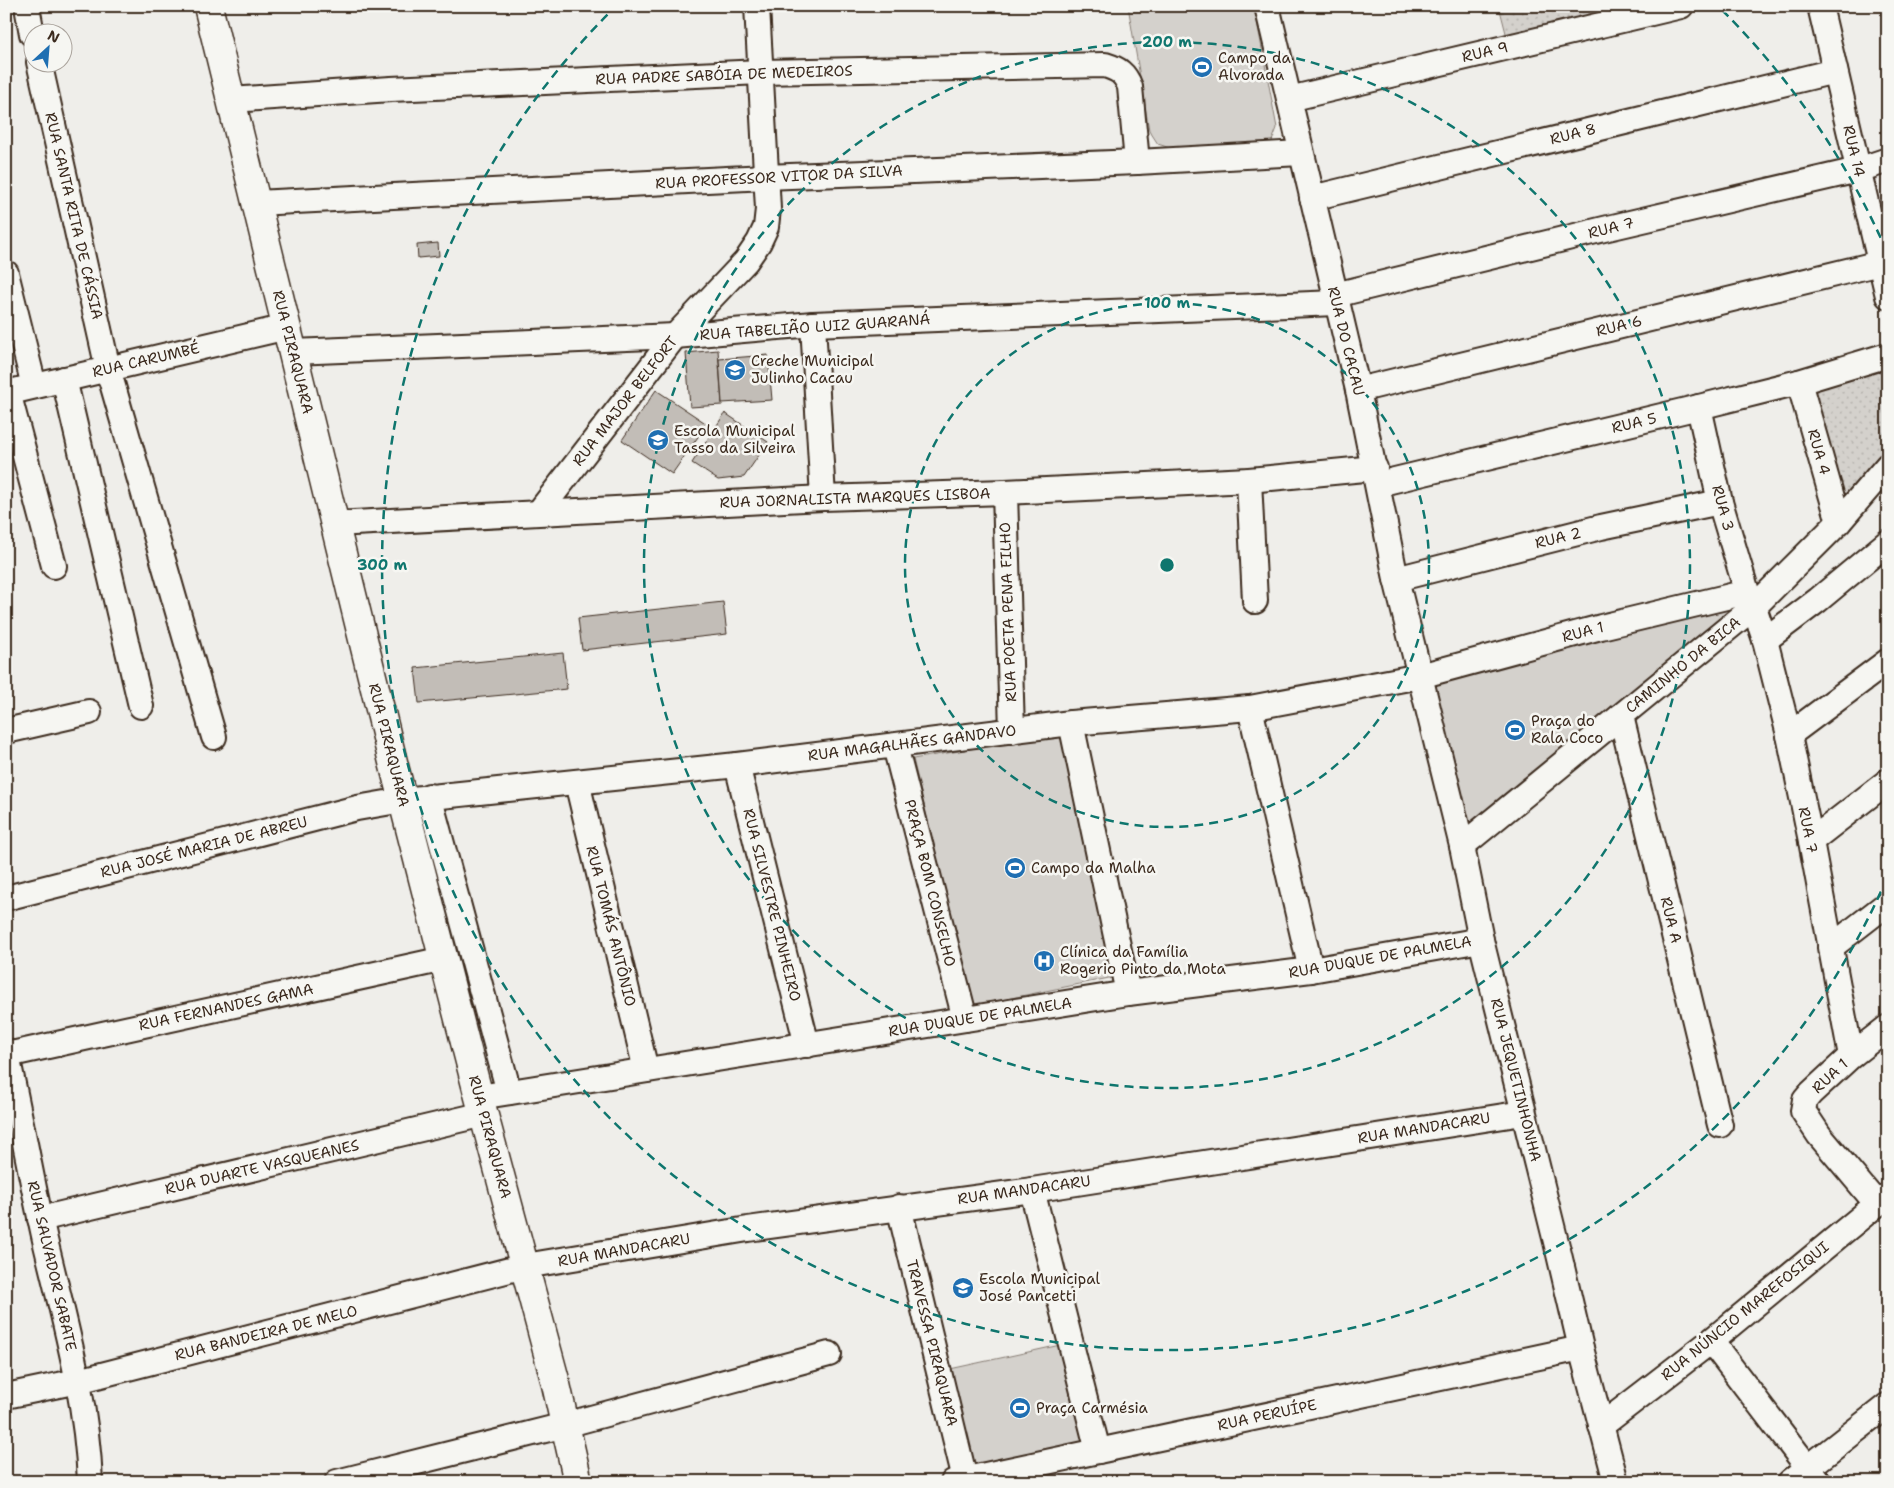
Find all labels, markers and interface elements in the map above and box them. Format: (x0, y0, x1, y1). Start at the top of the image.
north arrow (22, 22, 72, 72)
text: N (45, 26, 63, 47)
text: 200 m (1142, 32, 1192, 52)
street label: RUA 9 (1460, 37, 1510, 67)
place label: Campo da Alvorada (1218, 48, 1291, 85)
sports icon: Campo da Alvorada (1190, 55, 1214, 79)
street label: RUA PADRE SABÓIA DE MEDEIROS (595, 60, 853, 89)
street label: RUA SANTA RITA DE CÁSSIA (40, 110, 109, 322)
street label: RUA 8 (1548, 119, 1598, 149)
street label: RUA 14 (1838, 123, 1870, 179)
street label: RUA PROFESSOR VITOR DA SILVA (655, 161, 903, 193)
street label: RUA 7 (1586, 213, 1636, 243)
street label: RUA DO CACAU (1323, 284, 1369, 398)
street label: RUA PIRAQUARA (268, 288, 318, 416)
text: 100 m (1144, 293, 1190, 313)
street label: RUA TABELIÃO LUIZ GUARANÁ (699, 307, 931, 345)
street label: RUA 6 (1594, 311, 1644, 341)
street label: RUA MAJOR BELFORT (568, 332, 682, 470)
street label: RUA CARUMBÉ (90, 337, 202, 382)
place label: Creche Municipal Julinho Cacau (751, 351, 874, 388)
school or university icon: Creche Municipal Julinho Cacau (723, 358, 747, 382)
street label: RUA 5 (1610, 408, 1658, 438)
place label: Escola Municipal Tasso da Silveira (674, 421, 796, 458)
street label: RUA 4 (1803, 427, 1835, 477)
school or university icon: Escola Municipal Tasso da Silveira (646, 428, 670, 452)
street label: RUA JORNALISTA MARQUES LISBOA (719, 483, 991, 513)
street label: RUA 3 (1707, 483, 1739, 533)
street label: RUA POETA PENA FILHO (995, 522, 1021, 702)
street label: RUA 2 (1533, 523, 1583, 553)
text: 300 m (357, 555, 407, 575)
centre of rings (1158, 556, 1176, 574)
street label: CAMINHO DA BICA (1621, 612, 1745, 718)
street label: RUA 1 (1560, 617, 1606, 647)
street label: RUA PIRAQUARA (364, 681, 414, 809)
place label: Praça do Rala Coco (1531, 711, 1603, 748)
street label: RUA MAGALHÃES GANDAVO (806, 718, 1017, 766)
sports icon: Praça do Rala Coco (1503, 718, 1527, 742)
street label: PRAÇA BOM CONSELHO (900, 797, 960, 969)
street label: RUA 7 (1794, 805, 1822, 855)
street label: RUA SILVESTRE PINHEIRO (738, 806, 806, 1004)
street label: RUA JOSÉ MARIA DE ABREU (98, 811, 310, 882)
street label: RUA TOMÁS ANTÔNIO (581, 843, 642, 1008)
sports icon: Campo da Malha (1003, 856, 1027, 880)
place label: Campo da Malha (1031, 858, 1156, 878)
street label: RUA A (1656, 895, 1686, 945)
street label: RUA DUQUE DE PALMELA (1287, 931, 1473, 983)
place label: Clínica da Família Rogerio Pinto da Mota (1060, 942, 1226, 979)
hospital icon: Clínica da Família Rogerio Pinto da Mota (1032, 949, 1056, 973)
street label: RUA FERNANDES GAMA (137, 979, 315, 1035)
street label: RUA DUQUE DE PALMELA (887, 993, 1073, 1041)
street label: RUA JEQUETINHONHA (1486, 996, 1546, 1164)
street label: RUA 1 (1808, 1054, 1852, 1098)
street label: RUA PIRAQUARA (464, 1073, 516, 1201)
street label: RUA MANDACARU (1356, 1108, 1492, 1148)
street label: RUA DUARTE VASQUEANES (163, 1135, 361, 1199)
street label: RUA MANDACARU (956, 1171, 1092, 1209)
street label: RUA SALVADOR SABATE (23, 1179, 81, 1353)
street label: RUA MANDACARU (556, 1229, 692, 1271)
street label: RUA NÚNCIO MAREFOSIQUI (1656, 1236, 1833, 1385)
street label: TRAVESSA PIRAQUARA (902, 1258, 962, 1428)
place label: Escola Municipal José Pancetti (979, 1269, 1100, 1306)
school or university icon: Escola Municipal José Pancetti (951, 1276, 975, 1300)
street label: RUA BANDEIRA DE MELO (173, 1301, 359, 1365)
street label: RUA PERUÍPE (1215, 1394, 1318, 1435)
sports icon: Praça Carmésia (1008, 1396, 1032, 1420)
place label: Praça Carmésia (1036, 1398, 1148, 1418)

